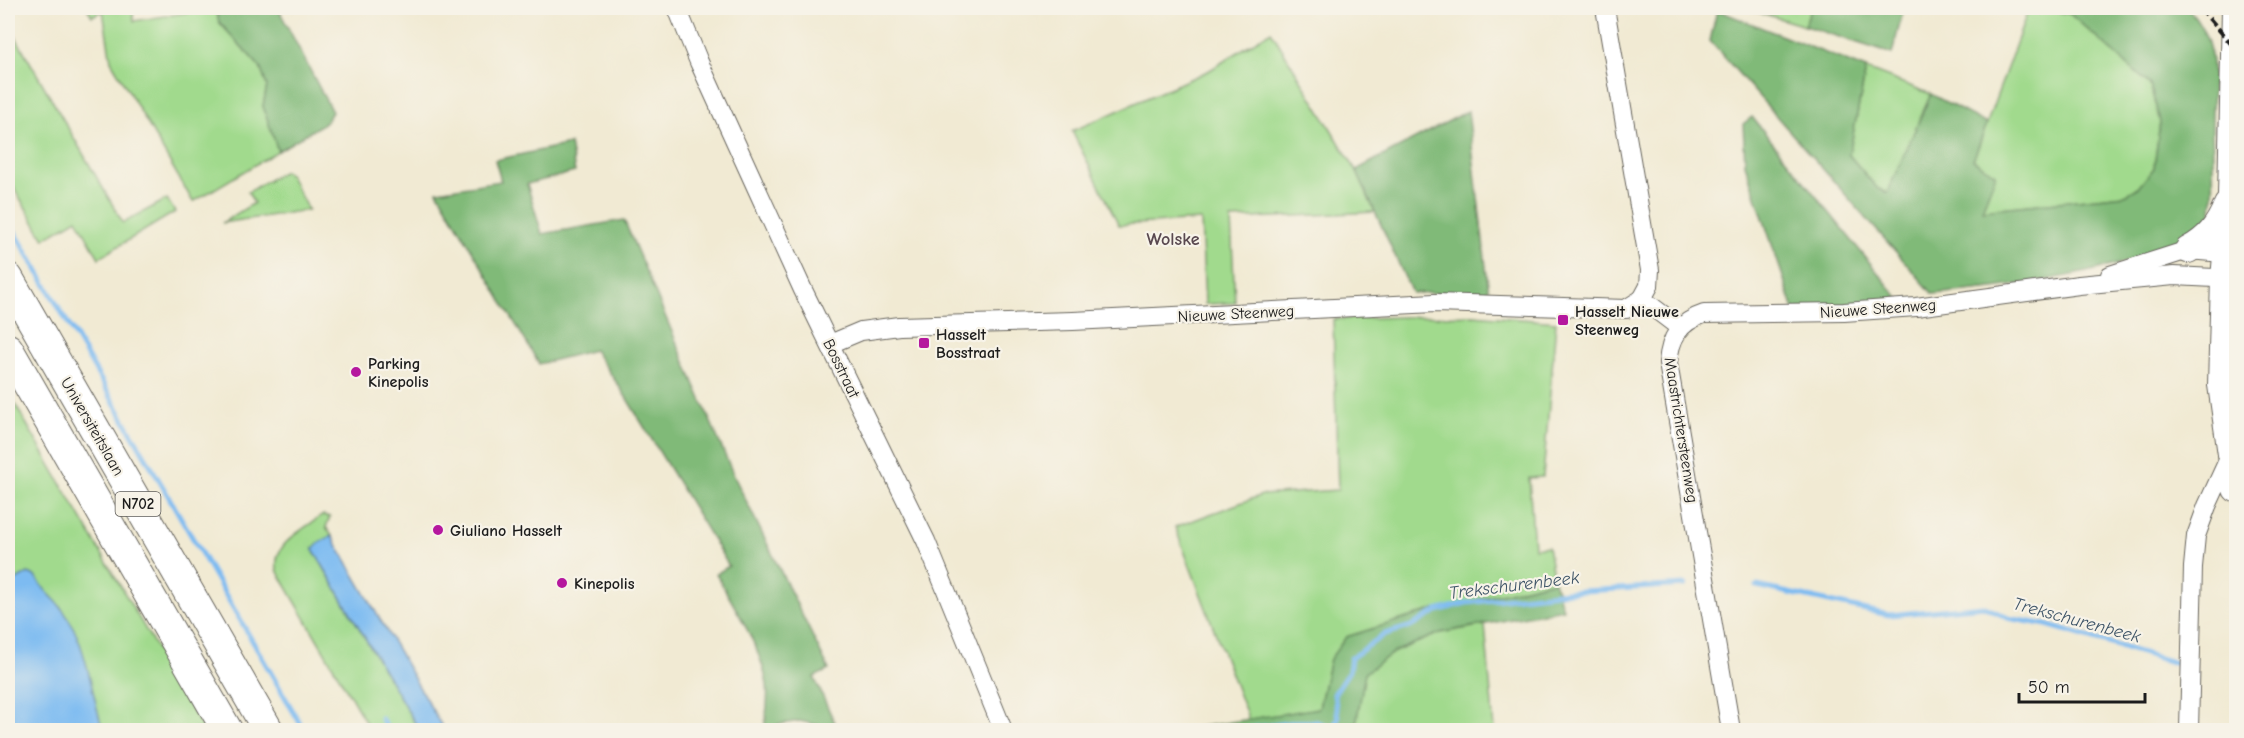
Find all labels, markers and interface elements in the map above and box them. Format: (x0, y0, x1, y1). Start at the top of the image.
district label: Wolske (1146, 229, 1200, 250)
street label: Nieuwe Steenweg (1819, 296, 1937, 322)
street label: Nieuwe Steenweg (1177, 302, 1295, 326)
place label: Hasselt Nieuwe Steenweg (1575, 303, 1679, 339)
marker: Hasselt Nieuwe Steenweg (1556, 313, 1570, 327)
place label: Hasselt Bosstraat (936, 326, 1001, 362)
street label: Bosstraat (819, 336, 863, 401)
marker: Hasselt Bosstraat (917, 336, 931, 350)
place label: Parking Kinepolis (368, 355, 429, 391)
street label: Maastrichtersteenweg (1661, 356, 1701, 504)
marker: Parking Kinepolis (349, 365, 363, 379)
street label: Universiteitslaan (57, 374, 128, 479)
road number: N702 (116, 492, 160, 516)
place label: Giuliano Hasselt (450, 522, 563, 540)
marker: Giuliano Hasselt (431, 523, 445, 537)
water label: Trekschurenbeek (1448, 567, 1581, 604)
place label: Kinepolis (574, 575, 635, 593)
marker: Kinepolis (555, 576, 569, 590)
water label: Trekschurenbeek (2011, 593, 2143, 648)
scale bar (2019, 666, 2145, 704)
text: 50 m (2028, 677, 2070, 698)

